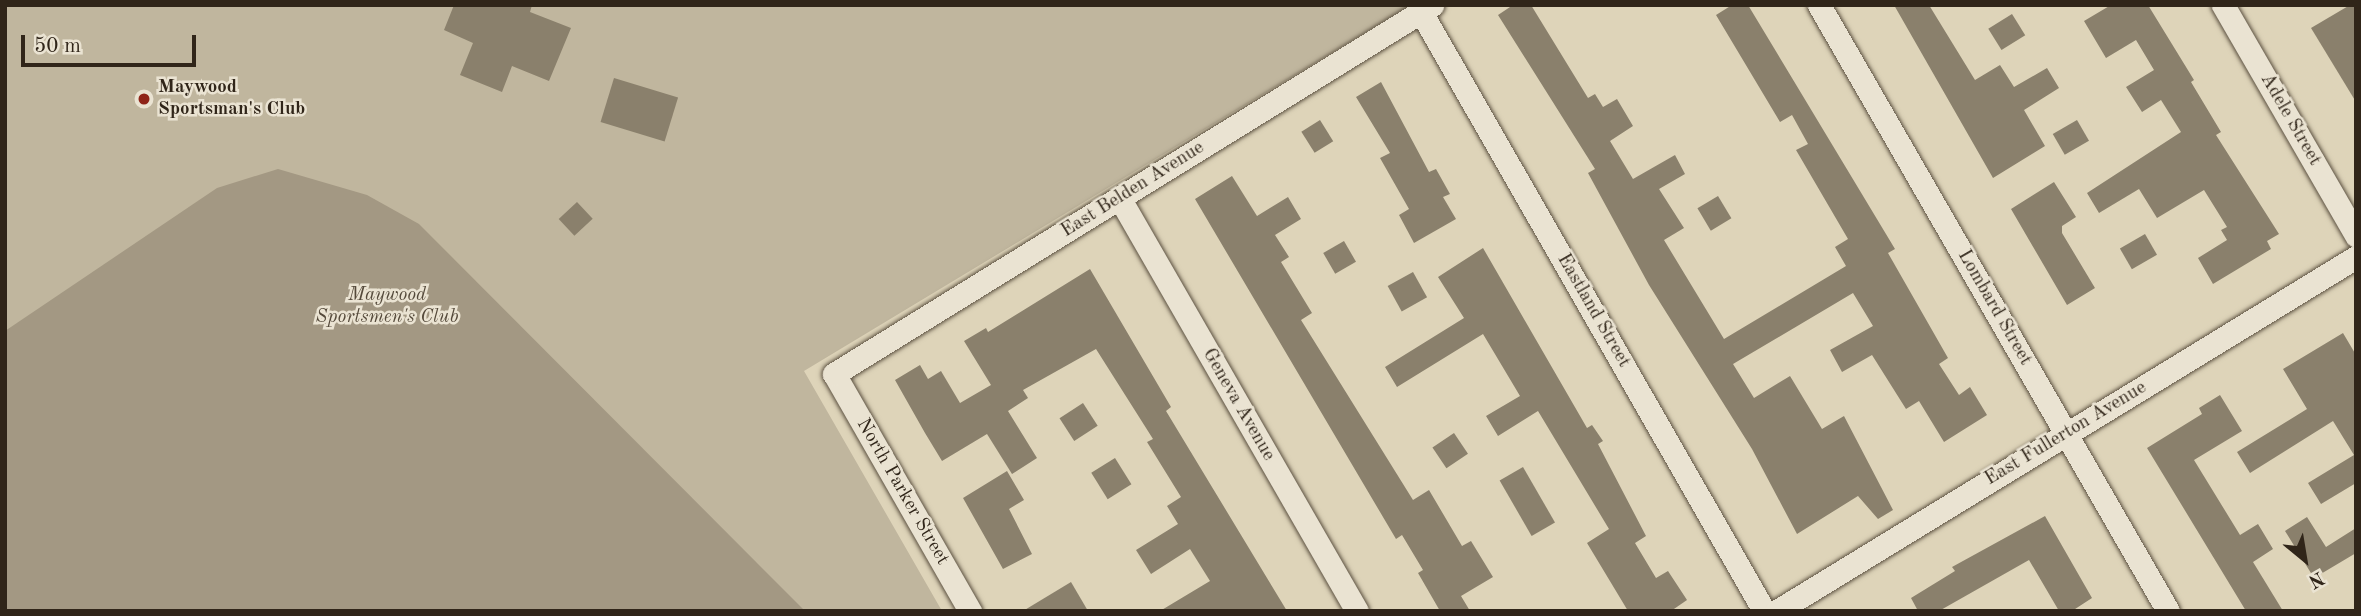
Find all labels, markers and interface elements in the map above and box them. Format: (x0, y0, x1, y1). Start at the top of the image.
scale bar (24, 21, 200, 65)
text: 50 m (34, 36, 81, 57)
street label: Adele Street (2254, 70, 2326, 170)
place label: Maywood Sportsman's Club (158, 77, 305, 121)
marker: Maywood Sportsman's Club (136, 91, 152, 107)
street label: East Belden Avenue (1057, 137, 1209, 243)
street label: Lombard Street (1952, 246, 2036, 370)
street label: Eastland Street (1551, 250, 1635, 372)
park label: Maywood Sportsmen's Club (315, 285, 459, 329)
street label: Geneva Avenue (1197, 345, 1279, 465)
street label: East Fullerton Avenue (1981, 377, 2151, 491)
street label: North Parker Street (851, 415, 953, 569)
north arrow (2270, 525, 2340, 595)
text: N (2305, 567, 2327, 590)

